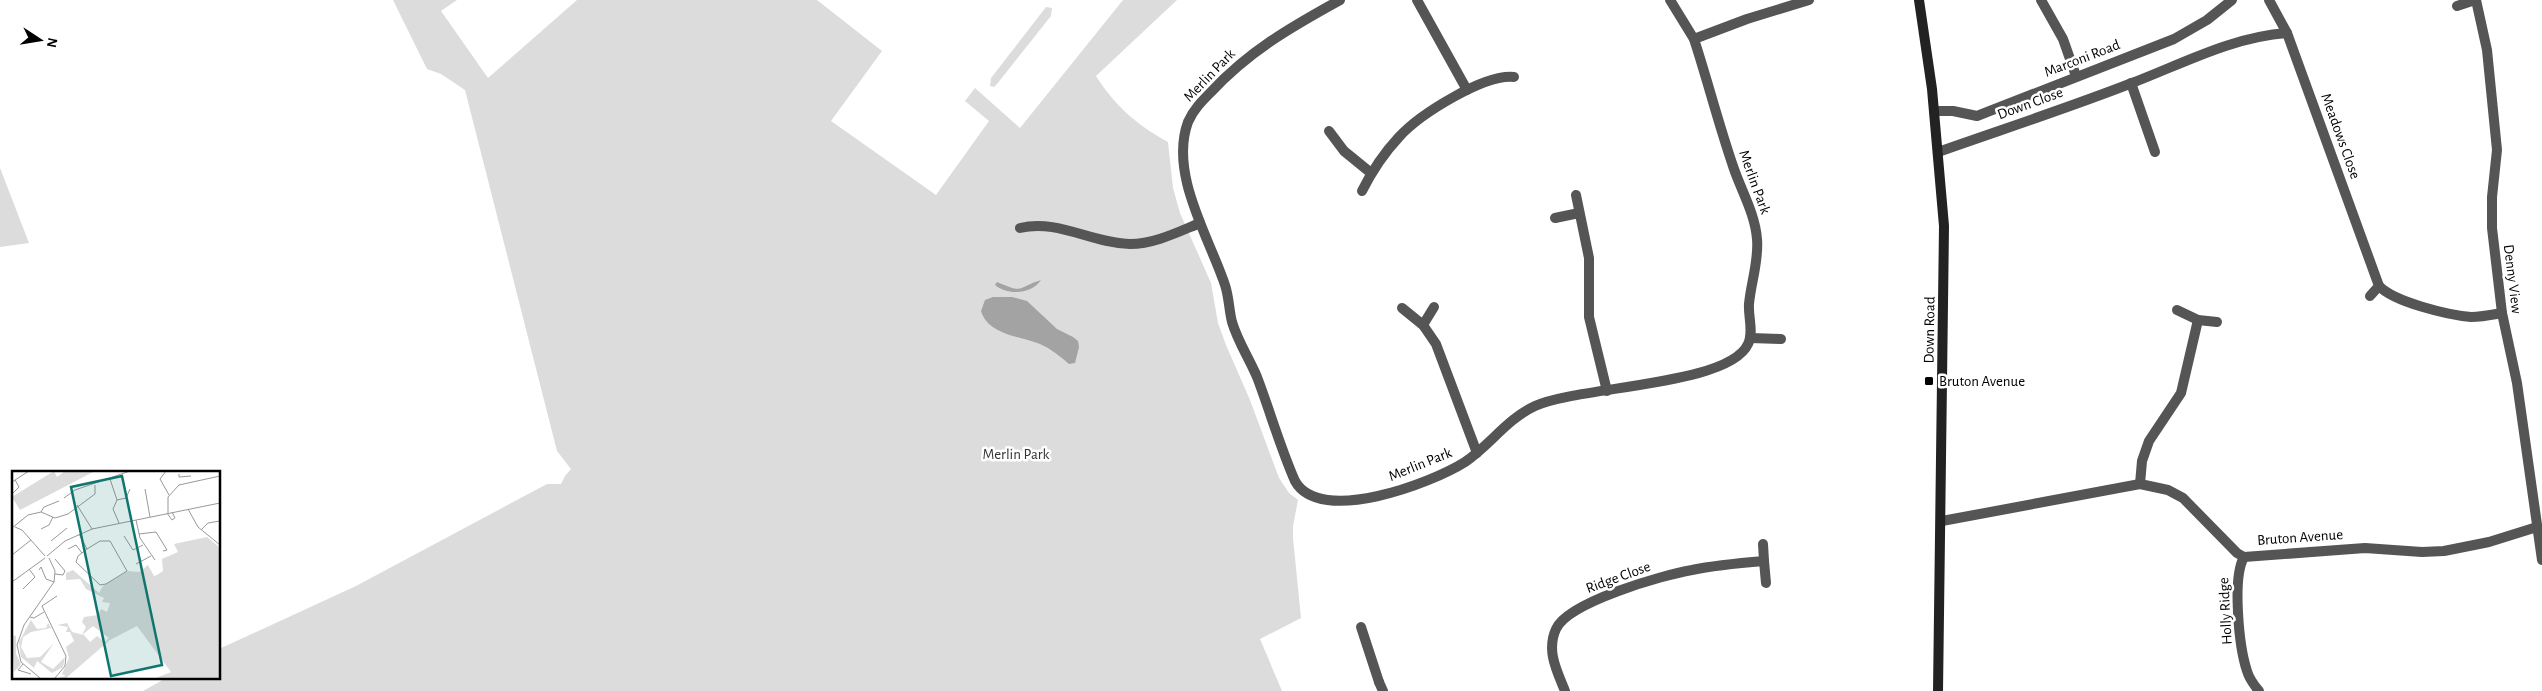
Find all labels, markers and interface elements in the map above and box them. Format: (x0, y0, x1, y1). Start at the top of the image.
north arrow (15, 15, 65, 65)
text: N (44, 36, 60, 49)
street label: Marconi Road (2042, 37, 2122, 80)
street label: Merlin Park (1181, 46, 1238, 105)
street label: Down Close (1995, 85, 2065, 122)
street label: Meadows Close (2318, 91, 2363, 181)
street label: Merlin Park (1736, 148, 1773, 216)
street label: Denny View (2501, 244, 2524, 315)
street label: Down Road (1921, 296, 1938, 364)
place label: Bruton Avenue (1939, 374, 2025, 389)
marker: Bruton Avenue (1923, 375, 1935, 387)
street label: Merlin Park (1386, 445, 1454, 484)
park label: Merlin Park (983, 447, 1050, 462)
inset map (12, 471, 220, 678)
street label: Bruton Avenue (2257, 527, 2344, 548)
street label: Ridge Close (1584, 559, 1653, 596)
street label: Holly Ridge (2216, 577, 2235, 645)

